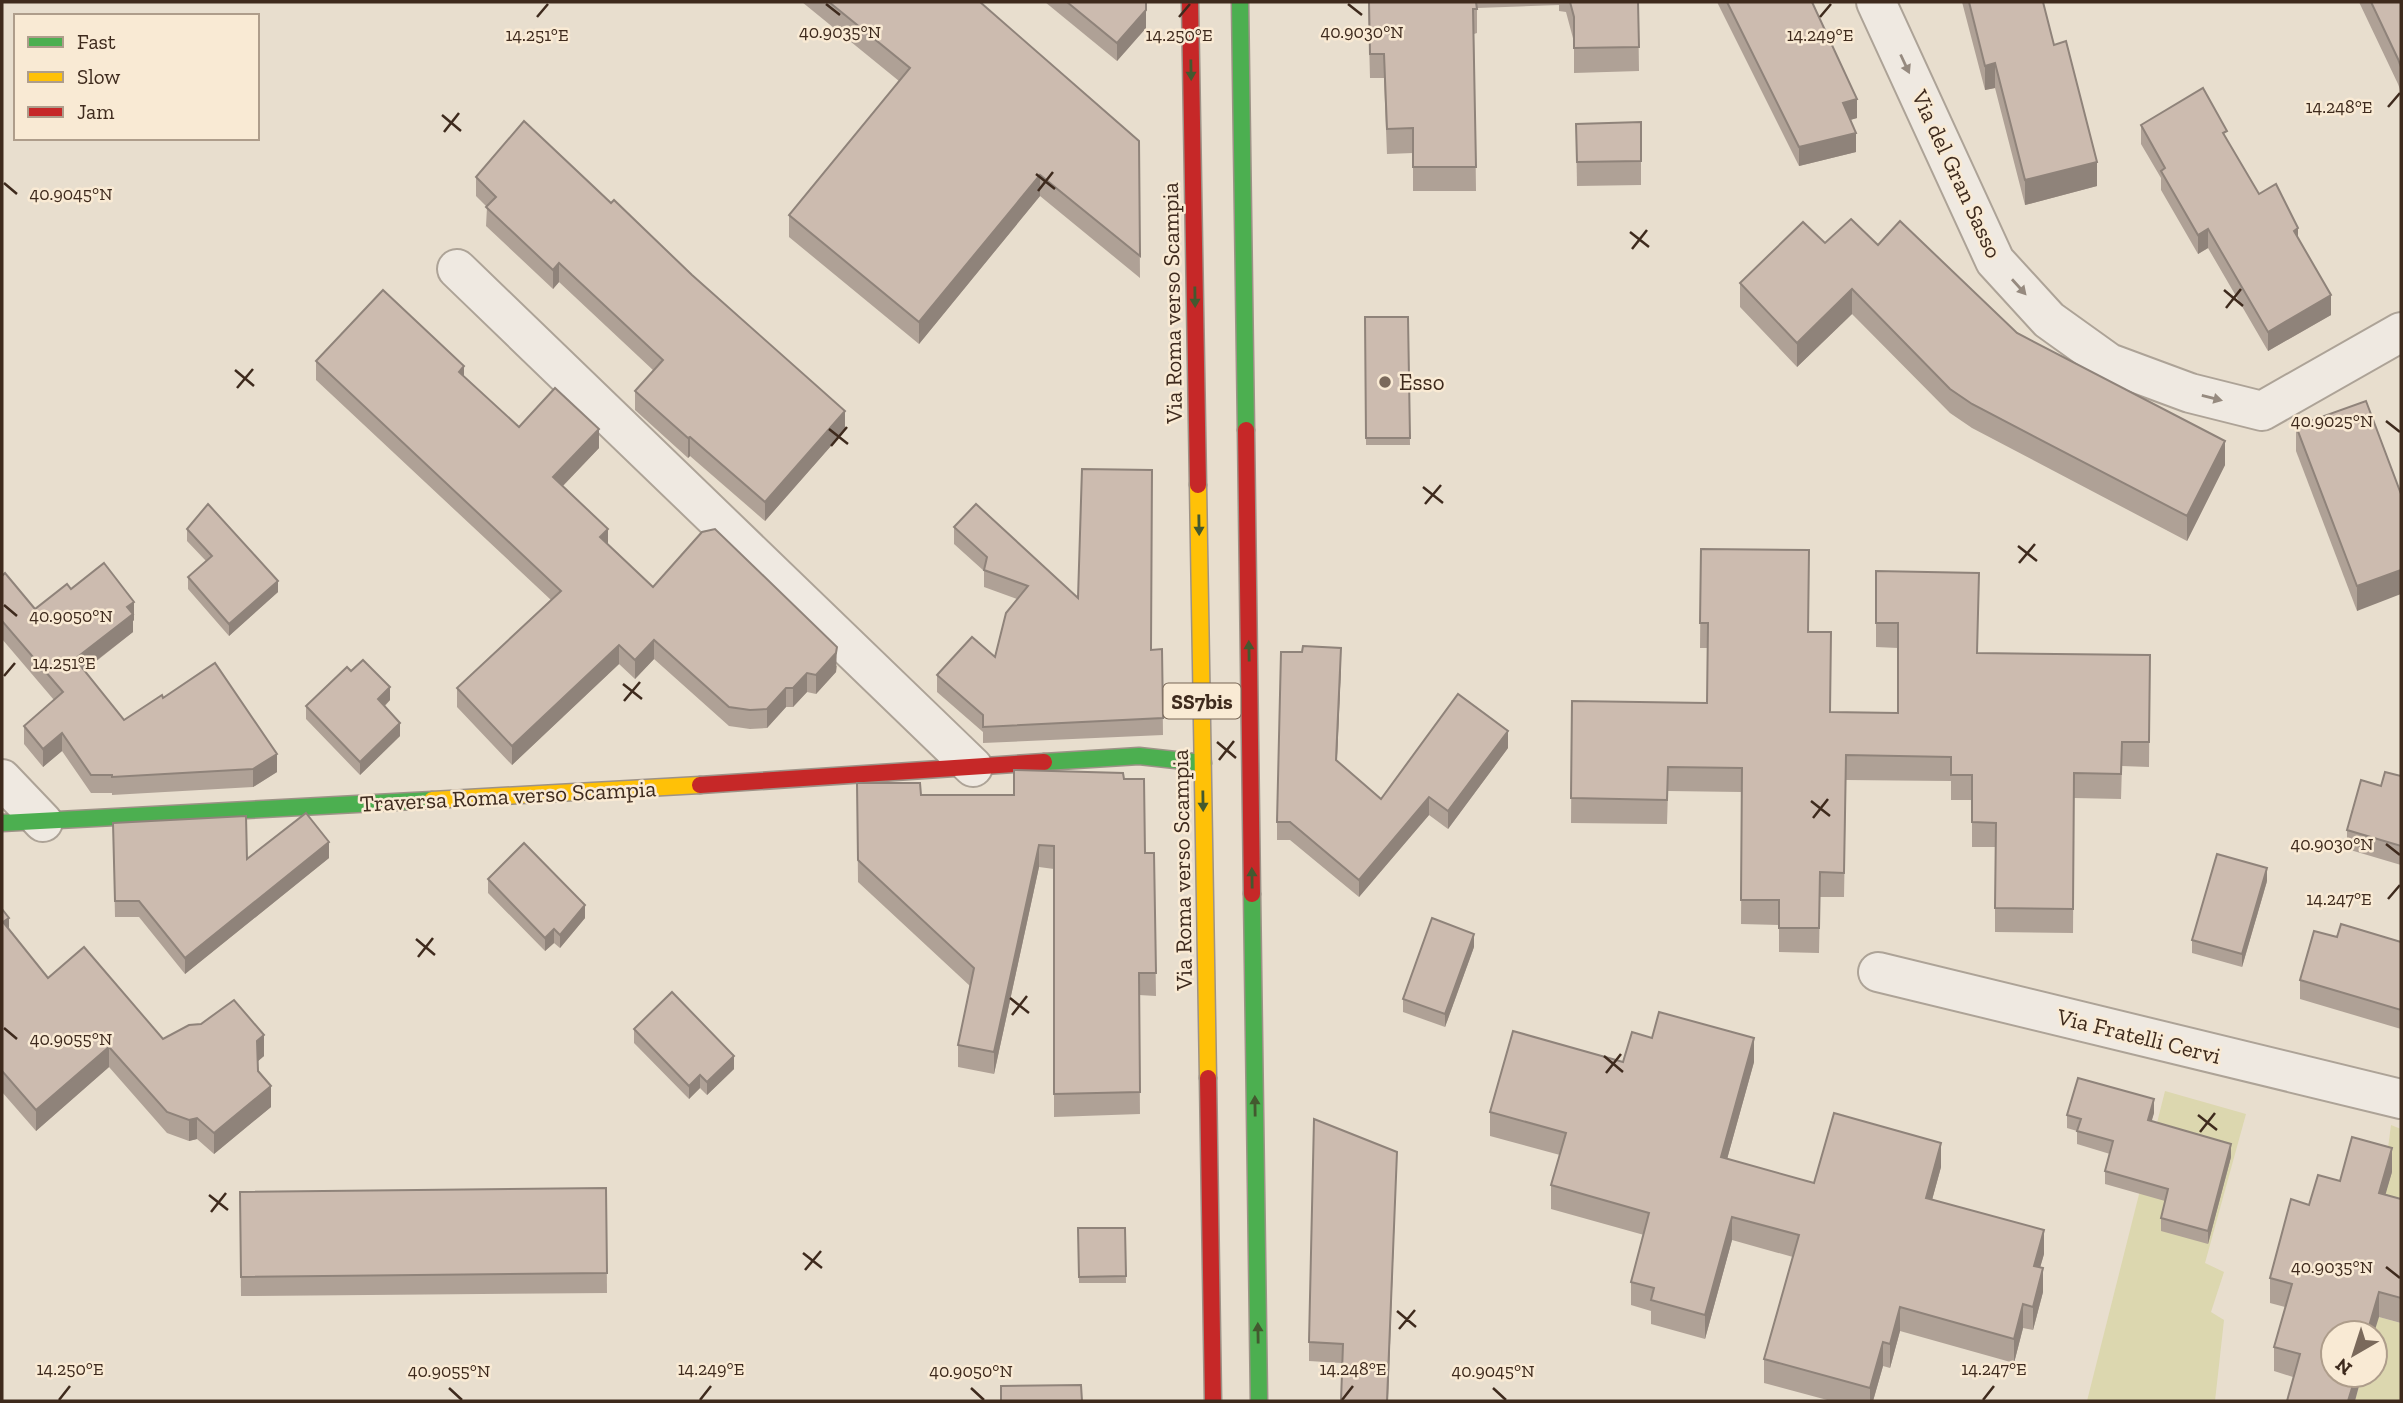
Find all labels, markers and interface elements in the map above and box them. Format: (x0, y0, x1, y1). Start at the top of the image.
legend (14, 14, 259, 140)
text: 40.9035°N (799, 21, 881, 43)
text: 40.9030°N (1320, 21, 1404, 43)
text: 14.251°E (505, 24, 569, 46)
text: 14.250°E (1146, 24, 1213, 46)
text: 14.249°E (1787, 24, 1853, 46)
text: Fast (77, 29, 116, 54)
one-way arrow (1899, 54, 1911, 74)
one-way arrow (1185, 59, 1197, 81)
text: Slow (77, 64, 120, 89)
street label: Via del Gran Sasso (1905, 85, 2008, 263)
text: 14.248°E (2306, 96, 2372, 118)
text: Jam (77, 99, 114, 124)
street label: Via Roma verso Scampia (1156, 182, 1188, 425)
text: 40.9045°N (30, 183, 112, 205)
one-way arrow (2011, 278, 2027, 296)
one-way arrow (1189, 287, 1201, 309)
place label: Esso (1399, 368, 1444, 396)
marker: Esso (1377, 374, 1393, 390)
one-way arrow (2201, 393, 2223, 404)
text: 40.9025°N (2291, 410, 2373, 432)
one-way arrow (1193, 514, 1205, 536)
text: 40.9050°N (29, 605, 113, 627)
one-way arrow (1243, 639, 1255, 661)
text: 14.251°E (32, 652, 96, 674)
road number: SS7bis (1164, 684, 1240, 718)
street label: Via Roma verso Scampia (1166, 749, 1198, 992)
street label: Traversa Roma verso Scampia (359, 774, 657, 818)
one-way arrow (1198, 791, 1209, 813)
text: 40.9030°N (2290, 833, 2374, 855)
one-way arrow (1246, 867, 1258, 889)
text: 14.247°E (2306, 888, 2372, 910)
street label: Via Fratelli Cervi (2053, 1002, 2224, 1070)
text: 40.9055°N (30, 1028, 112, 1050)
one-way arrow (1249, 1094, 1261, 1116)
text: 40.9035°N (2291, 1256, 2373, 1278)
north arrow (2319, 1319, 2389, 1389)
one-way arrow (1253, 1322, 1264, 1344)
text: N (2331, 1353, 2356, 1380)
text: 14.250°E (37, 1358, 104, 1380)
text: 14.249°E (678, 1358, 744, 1380)
text: 14.248°E (1320, 1358, 1386, 1380)
text: 14.247°E (1961, 1358, 2027, 1380)
text: 40.9055°N (408, 1360, 490, 1382)
text: 40.9050°N (929, 1360, 1013, 1382)
text: 40.9045°N (1452, 1360, 1534, 1382)

